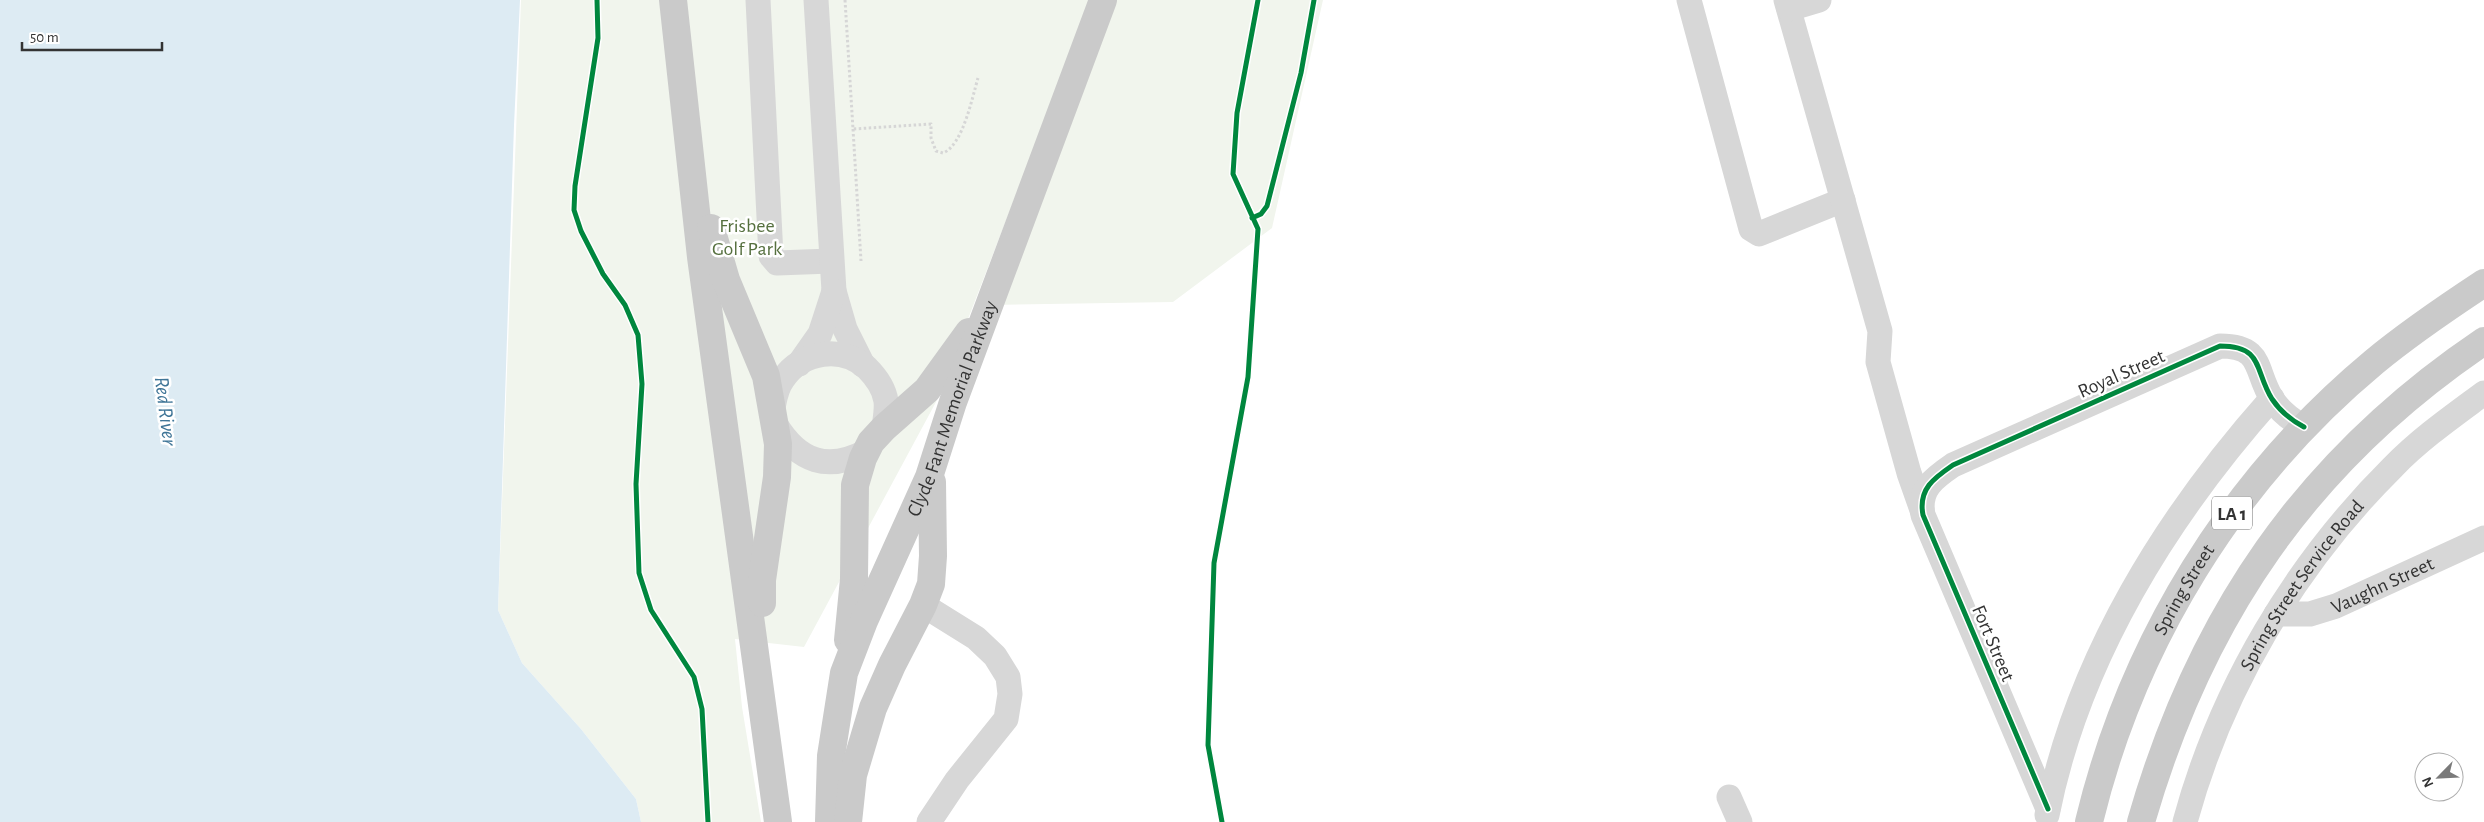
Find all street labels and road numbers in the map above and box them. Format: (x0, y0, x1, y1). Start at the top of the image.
street label: Clyde Fant Memorial Parkway (904, 298, 1001, 520)
street label: Royal Street (2075, 346, 2168, 402)
road number: LA 1 (2212, 496, 2252, 530)
street label: Spring Street Service Road (2237, 496, 2368, 674)
street label: Spring Street (2150, 540, 2219, 638)
street label: Vaughn Street (2328, 553, 2437, 618)
street label: Fort Street (1968, 602, 2018, 685)

